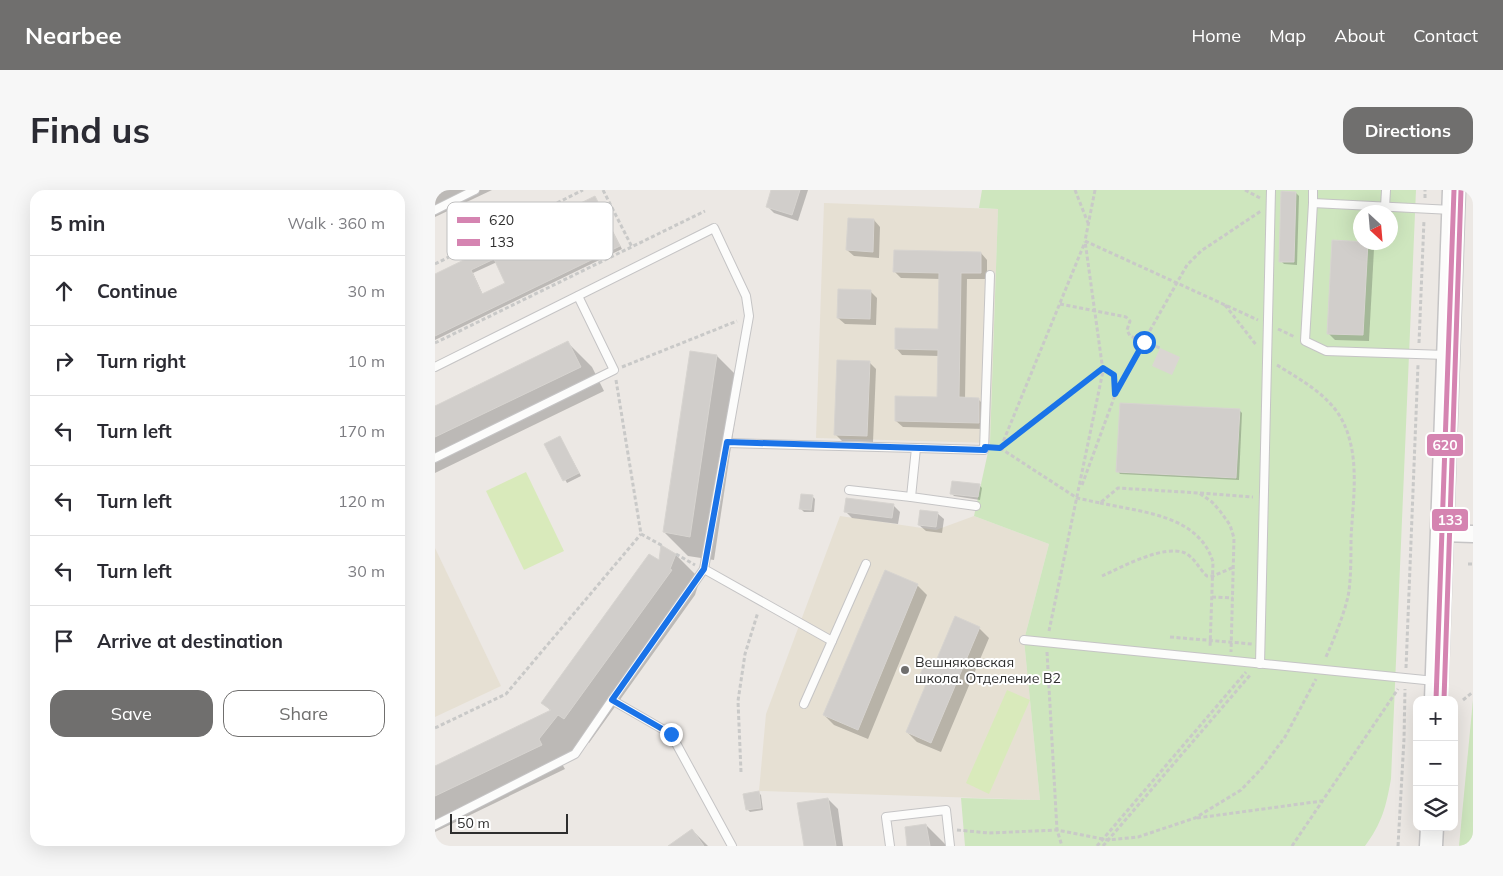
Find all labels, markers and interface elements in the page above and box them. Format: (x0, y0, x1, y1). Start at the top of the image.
text: Nearbee (25, 20, 122, 50)
text: Home (1191, 24, 1241, 47)
text: Map (1269, 24, 1306, 47)
text: About (1334, 24, 1385, 47)
text: Contact (1413, 24, 1478, 47)
button: Directions (1343, 107, 1473, 154)
text: Find us (30, 108, 150, 152)
legend (447, 202, 613, 260)
north arrow (1353, 205, 1398, 250)
text: 5 min (50, 210, 105, 236)
text: 620 (489, 211, 514, 229)
text: Walk · 360 m (287, 213, 385, 233)
text: 133 (489, 233, 514, 251)
icon: ahead (50, 277, 78, 305)
text: Continue (97, 279, 177, 303)
text: 30 m (348, 281, 385, 301)
route start (1133, 331, 1156, 354)
icon: right (50, 347, 78, 375)
text: Turn right (97, 349, 186, 373)
text: 10 m (348, 351, 385, 371)
icon: left (50, 417, 78, 445)
text: Turn left (97, 419, 172, 443)
text: 170 m (338, 421, 385, 441)
line badge: 620 (1426, 433, 1464, 457)
text: 620 (1432, 436, 1458, 454)
icon: left (50, 487, 78, 515)
text: Turn left (97, 489, 172, 513)
text: 120 m (338, 491, 385, 511)
line badge: 133 (1431, 508, 1469, 532)
text: 133 (1437, 511, 1463, 529)
icon: left (50, 557, 78, 585)
text: Turn left (97, 559, 172, 583)
text: 30 m (348, 561, 385, 581)
icon: arrive (50, 627, 78, 655)
text: Arrive at destination (97, 629, 283, 653)
place label: Вешняковская школа. Отделение В2 (915, 653, 1061, 687)
marker: Вешняковская школа. Отделение В2 (899, 664, 911, 676)
button: Save (50, 690, 213, 737)
button: Share (223, 690, 385, 737)
map controls (1413, 696, 1458, 831)
button: + (1413, 696, 1458, 741)
route end (660, 723, 683, 746)
button: − (1413, 741, 1458, 786)
button: layers (1413, 786, 1458, 831)
scale bar (450, 811, 567, 834)
text: 50 m (457, 814, 490, 832)

